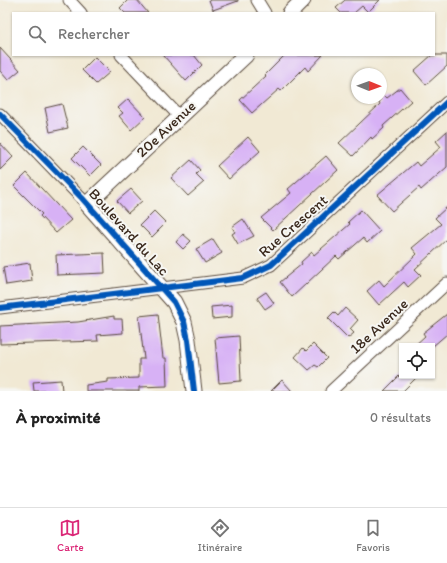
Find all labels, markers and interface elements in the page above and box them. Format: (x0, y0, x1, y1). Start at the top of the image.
search box (12, 12, 435, 56)
icon: search (26, 23, 48, 45)
text: Rechercher (58, 25, 130, 43)
north arrow (351, 68, 387, 104)
street label: 20e Avenue (133, 97, 199, 161)
street label: Boulevard du Lac (85, 185, 173, 279)
street label: Rue Crescent (255, 191, 332, 261)
street label: 18e Avenue (346, 295, 412, 357)
map controls (399, 343, 435, 379)
button: locate (399, 343, 435, 379)
text: À proximité (16, 407, 101, 427)
text: 0 résultats (370, 410, 431, 425)
tab: Carte (57, 517, 84, 554)
tab: Itinéraire (198, 517, 242, 554)
tab: Favoris (356, 517, 390, 554)

